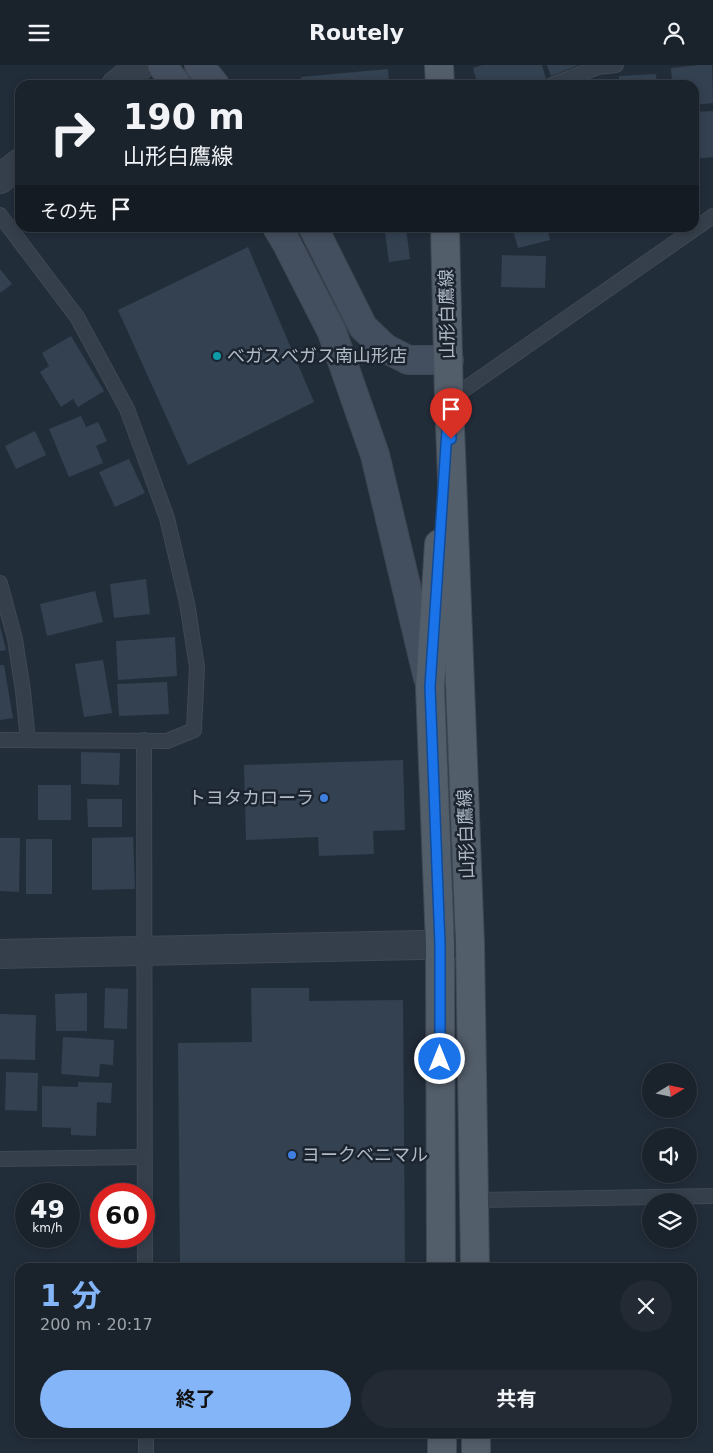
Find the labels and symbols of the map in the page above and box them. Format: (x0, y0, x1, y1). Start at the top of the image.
street label: 山形白鷹線 (435, 269, 458, 359)
place label: べガスべガス南山形店 (227, 345, 407, 366)
marker: べガスべガス南山形店 (211, 350, 223, 362)
pin (430, 388, 472, 439)
place label: トヨタカローラ (188, 787, 314, 808)
street label: 山形白鷹線 (453, 789, 478, 879)
marker: トヨタカローラ (318, 792, 330, 804)
position arrow (413, 1032, 465, 1084)
north arrow (642, 1063, 698, 1117)
place label: ヨークベニマル (302, 1144, 428, 1165)
marker: ヨークベニマル (286, 1149, 298, 1161)
speed limit sign: 60 (90, 1183, 155, 1248)

